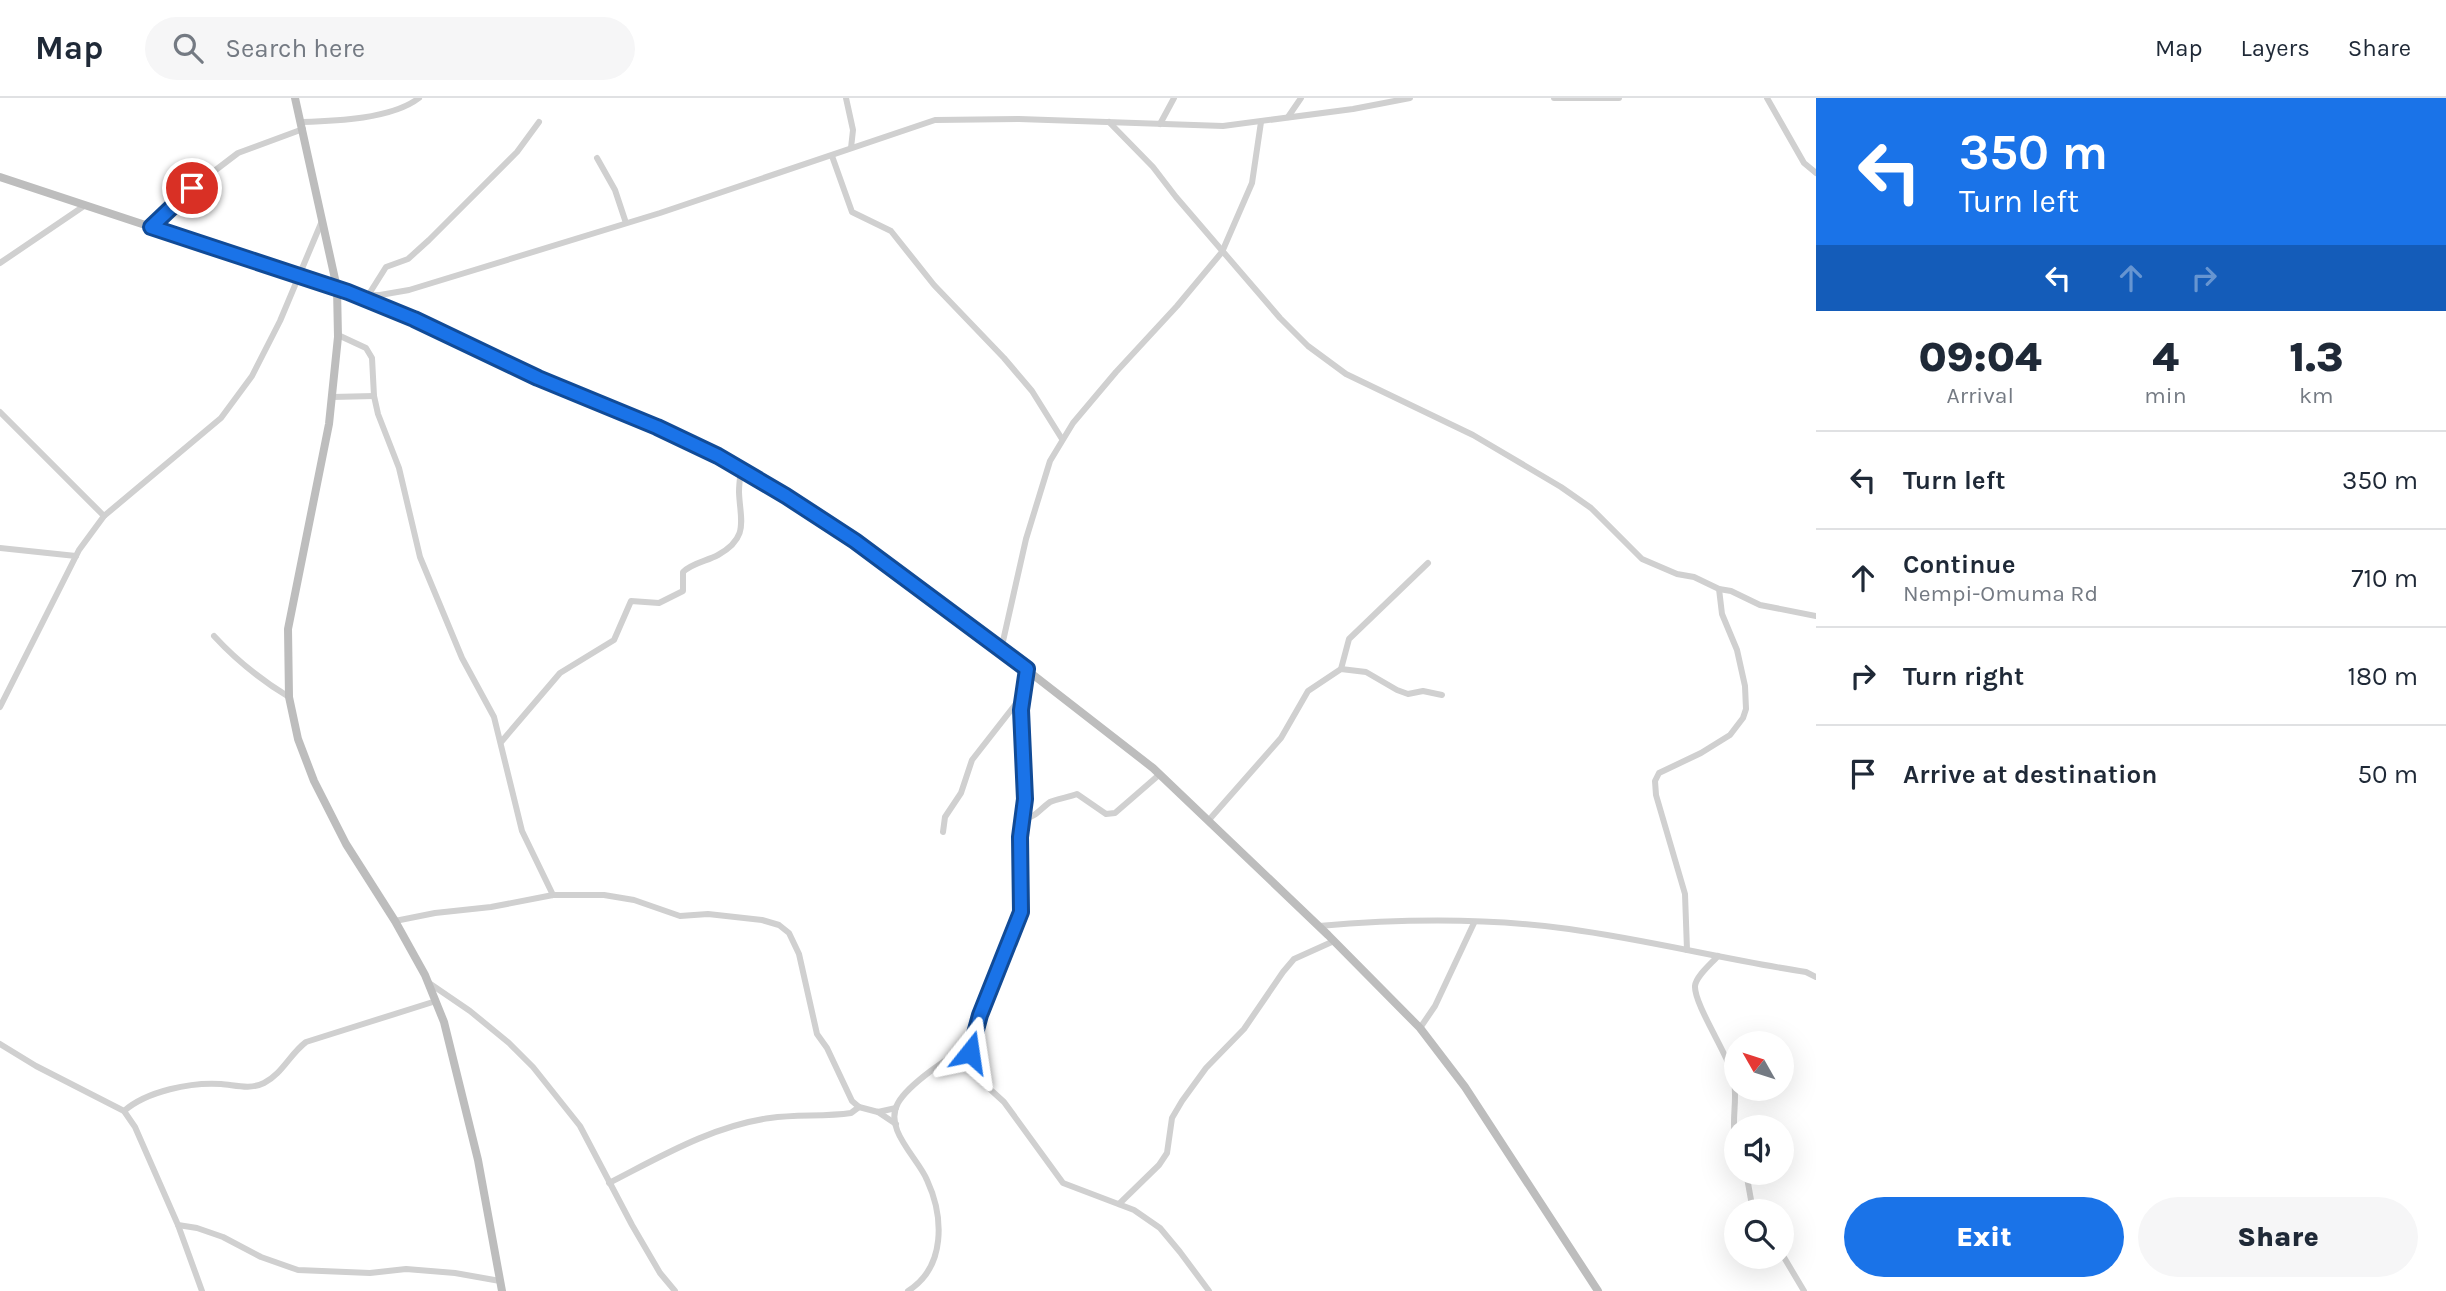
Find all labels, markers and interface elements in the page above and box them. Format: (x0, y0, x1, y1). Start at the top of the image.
search box (145, 17, 635, 80)
text: Map (35, 29, 103, 67)
icon: search (169, 29, 207, 67)
text: Search here (225, 33, 365, 64)
text: Map (2155, 34, 2203, 62)
text: Layers (2241, 34, 2310, 62)
text: Share (2348, 34, 2411, 62)
text: 350 m (1959, 124, 2108, 181)
icon: left (1844, 126, 1935, 217)
pin (162, 158, 222, 218)
icon: arrive (173, 169, 211, 207)
text: Turn left (1959, 183, 2079, 220)
icon: left (2039, 259, 2077, 297)
icon: ahead (2112, 259, 2150, 297)
icon: right (2185, 259, 2223, 297)
text: 09:04 (1919, 332, 2042, 382)
text: 4 (2152, 332, 2179, 382)
text: 1.3 (2289, 332, 2343, 382)
text: Arrival (1946, 382, 2014, 409)
text: min (2144, 382, 2187, 409)
text: km (2299, 382, 2334, 409)
icon: left (1844, 461, 1882, 499)
text: Turn left (1903, 465, 2005, 496)
text: 350 m (2342, 465, 2418, 496)
text: Continue (1903, 549, 2015, 580)
icon: ahead (1844, 559, 1882, 597)
text: 710 m (2351, 563, 2418, 594)
text: Nempi-Omuma Rd (1903, 580, 2098, 607)
icon: right (1844, 657, 1882, 695)
text: Turn right (1903, 661, 2024, 692)
text: 180 m (2348, 661, 2418, 692)
icon: arrive (1844, 755, 1882, 793)
text: Arrive at destination (1903, 759, 2157, 790)
text: 50 m (2357, 759, 2418, 790)
position arrow (933, 1015, 1007, 1089)
north arrow (1724, 1031, 1794, 1101)
map controls (1724, 1031, 1794, 1269)
button: sound (1724, 1115, 1794, 1185)
button: Exit (1844, 1197, 2124, 1277)
button: Share (2138, 1197, 2418, 1277)
button: search (1724, 1199, 1794, 1269)

